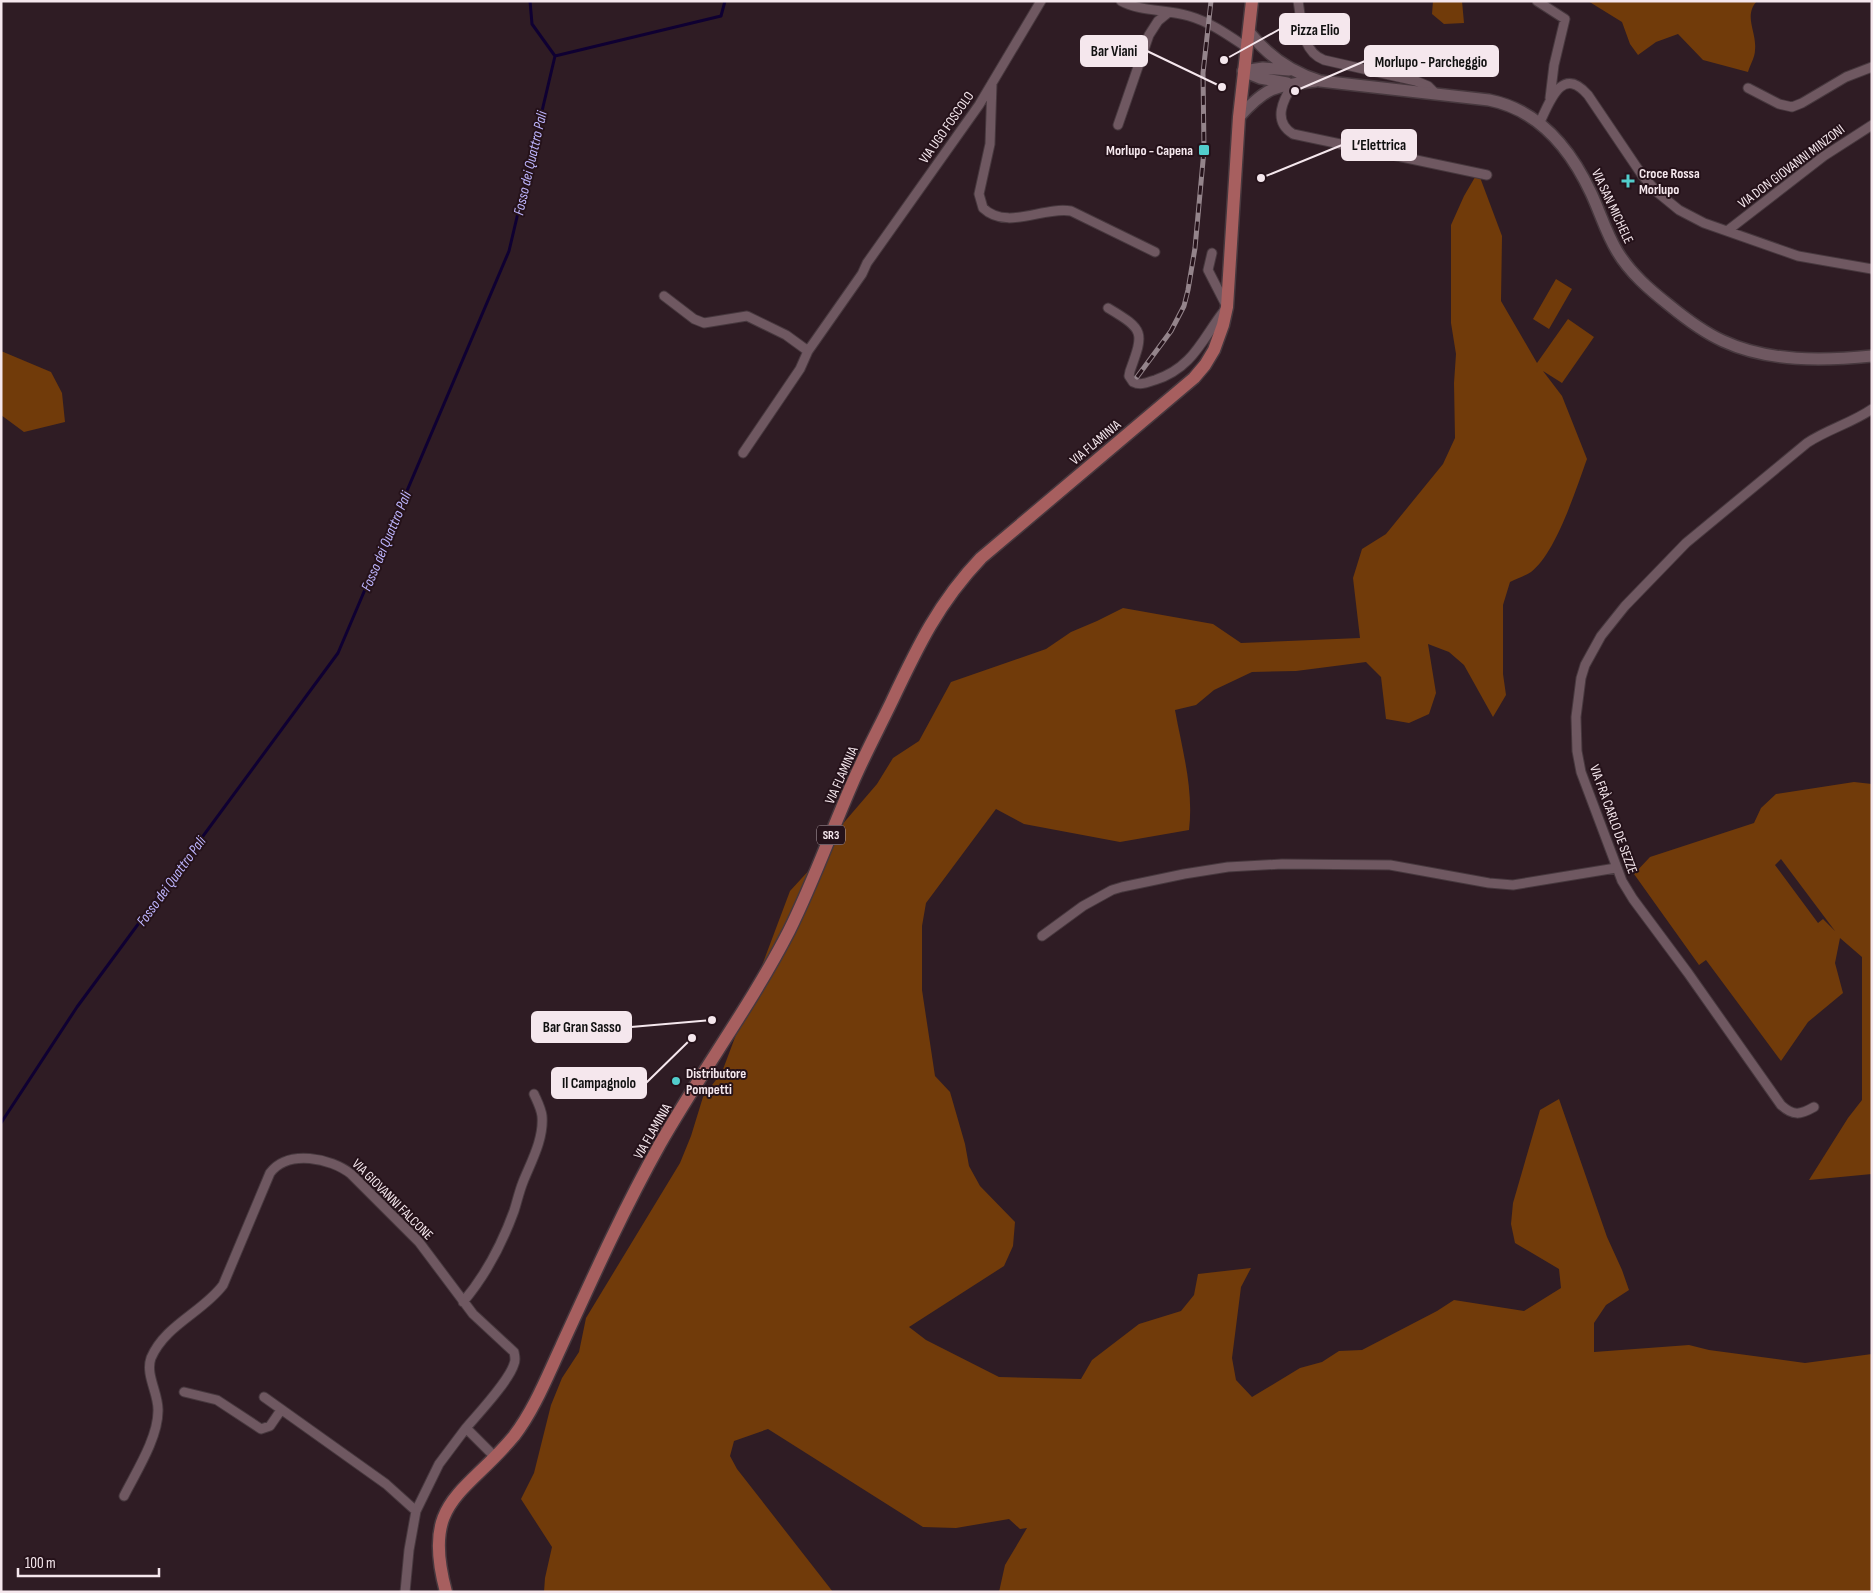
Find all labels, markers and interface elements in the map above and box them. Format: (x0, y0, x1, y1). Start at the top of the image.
callout: Pizza Elio (1280, 14, 1349, 44)
text: Pizza Elio (1290, 21, 1340, 40)
callout: Bar Viani (1081, 36, 1147, 66)
text: Bar Viani (1091, 42, 1137, 61)
callout: Morlupo - Parcheggio (1365, 46, 1498, 76)
text: Morlupo - Parcheggio (1375, 53, 1487, 72)
street label: VIA UGO FOSCOLO (915, 88, 978, 167)
water label: Fosso dei Quattro Pali (509, 108, 552, 217)
street label: VIA DON GIOVANNI MINZONI (1735, 121, 1848, 212)
callout: L‘Elettrica (1342, 130, 1416, 160)
text: L‘Elettrica (1352, 136, 1406, 155)
place label: Morlupo - Capena (1106, 142, 1193, 159)
marker: Morlupo - Capena (1197, 143, 1211, 157)
place label: Croce Rossa Morlupo (1639, 165, 1700, 198)
street label: VIA SAN MICHELE (1588, 166, 1637, 246)
marker: Croce Rossa Morlupo (1621, 174, 1635, 188)
street label: VIA FLAMINIA (1066, 416, 1125, 469)
water label: Fosso dei Quattro Pali (357, 487, 416, 594)
street label: VIA FLAMINIA (821, 743, 862, 807)
street label: VIA FRÀ CARLO DE SEZZE (1586, 762, 1641, 876)
road number: SR3 (817, 826, 845, 844)
water label: Fosso dei Quattro Pali (132, 832, 211, 930)
callout: Bar Gran Sasso (532, 1012, 631, 1042)
text: Bar Gran Sasso (543, 1018, 621, 1037)
place label: Distributore Pompetti (686, 1065, 746, 1098)
callout: Il Campagnolo (552, 1068, 646, 1098)
text: Il Campagnolo (562, 1074, 636, 1093)
marker: Distributore Pompetti (670, 1075, 682, 1087)
street label: VIA FLAMINIA (630, 1100, 676, 1162)
street label: VIA GIOVANNI FALCONE (348, 1155, 437, 1244)
scale bar (18, 1546, 159, 1578)
text: 100 m (25, 1554, 56, 1573)

